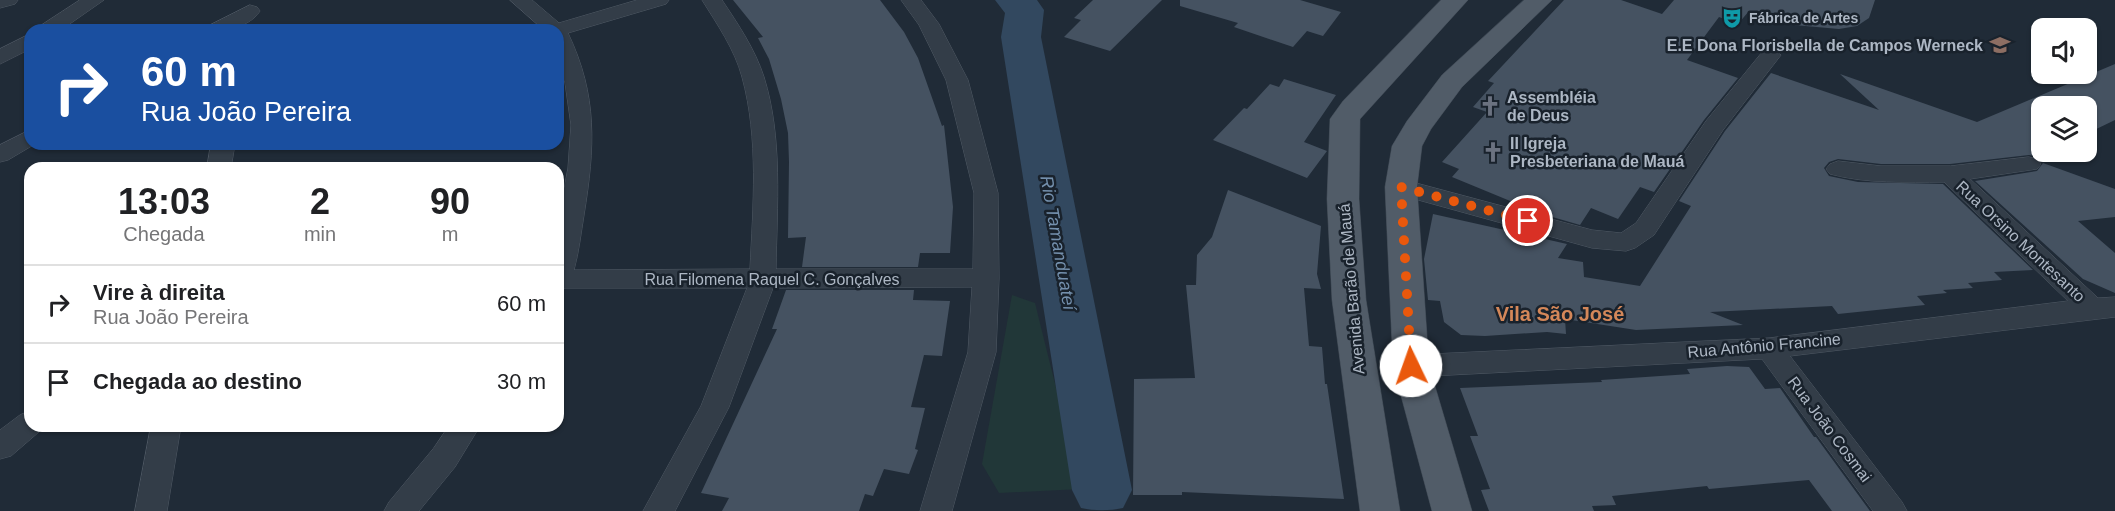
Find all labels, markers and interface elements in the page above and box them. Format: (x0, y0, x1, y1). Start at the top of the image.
theatre icon: Fábrica de Artes (1720, 6, 1744, 30)
place label: Fábrica de Artes (1749, 10, 1858, 26)
map controls (2031, 18, 2097, 162)
button: sound (2031, 18, 2097, 84)
school or university icon: E.E Dona Florisbella de Campos Werneck (1988, 33, 2012, 57)
place label: E.E Dona Florisbella de Campos Werneck (1667, 37, 1983, 54)
icon: right (42, 48, 120, 126)
text: 60 m (141, 48, 237, 95)
place label: Assembléia de Deus (1507, 89, 1596, 124)
church icon: Assembléia de Deus (1478, 94, 1502, 118)
button: layers (2031, 96, 2097, 162)
text: Rua João Pereira (141, 97, 351, 127)
place label: II Igreja Presbeteriana de Mauá (1510, 135, 1684, 170)
church icon: II Igreja Presbeteriana de Mauá (1481, 140, 1505, 164)
water label: Rio Tamanduateí (1036, 174, 1080, 314)
street label: Rua Orsino Montesanto (1953, 178, 2088, 305)
text: 13:03 (118, 181, 210, 222)
text: 2 (310, 181, 330, 222)
text: 90 (430, 181, 470, 222)
pin (1502, 195, 1553, 246)
street label: Avenida Barão de Mauá (1336, 203, 1367, 375)
icon: arrive (1511, 204, 1544, 237)
text: Chegada (123, 223, 205, 245)
text: min (304, 223, 336, 245)
text: m (442, 223, 458, 245)
street label: Rua Filomena Raquel C. Gonçalves (644, 271, 900, 288)
text: Vire à direita (93, 280, 225, 305)
icon: right (42, 288, 75, 321)
text: 60 m (497, 291, 546, 316)
district label: Vila São José (1496, 303, 1624, 325)
text: Rua João Pereira (93, 306, 249, 328)
street label: Rua Antônio Francine (1687, 330, 1842, 361)
position arrow (1379, 334, 1443, 398)
icon: arrive (42, 366, 75, 399)
text: Chegada ao destino (93, 369, 302, 394)
text: 30 m (497, 369, 546, 394)
street label: Rua João Cosmai (1785, 373, 1875, 485)

